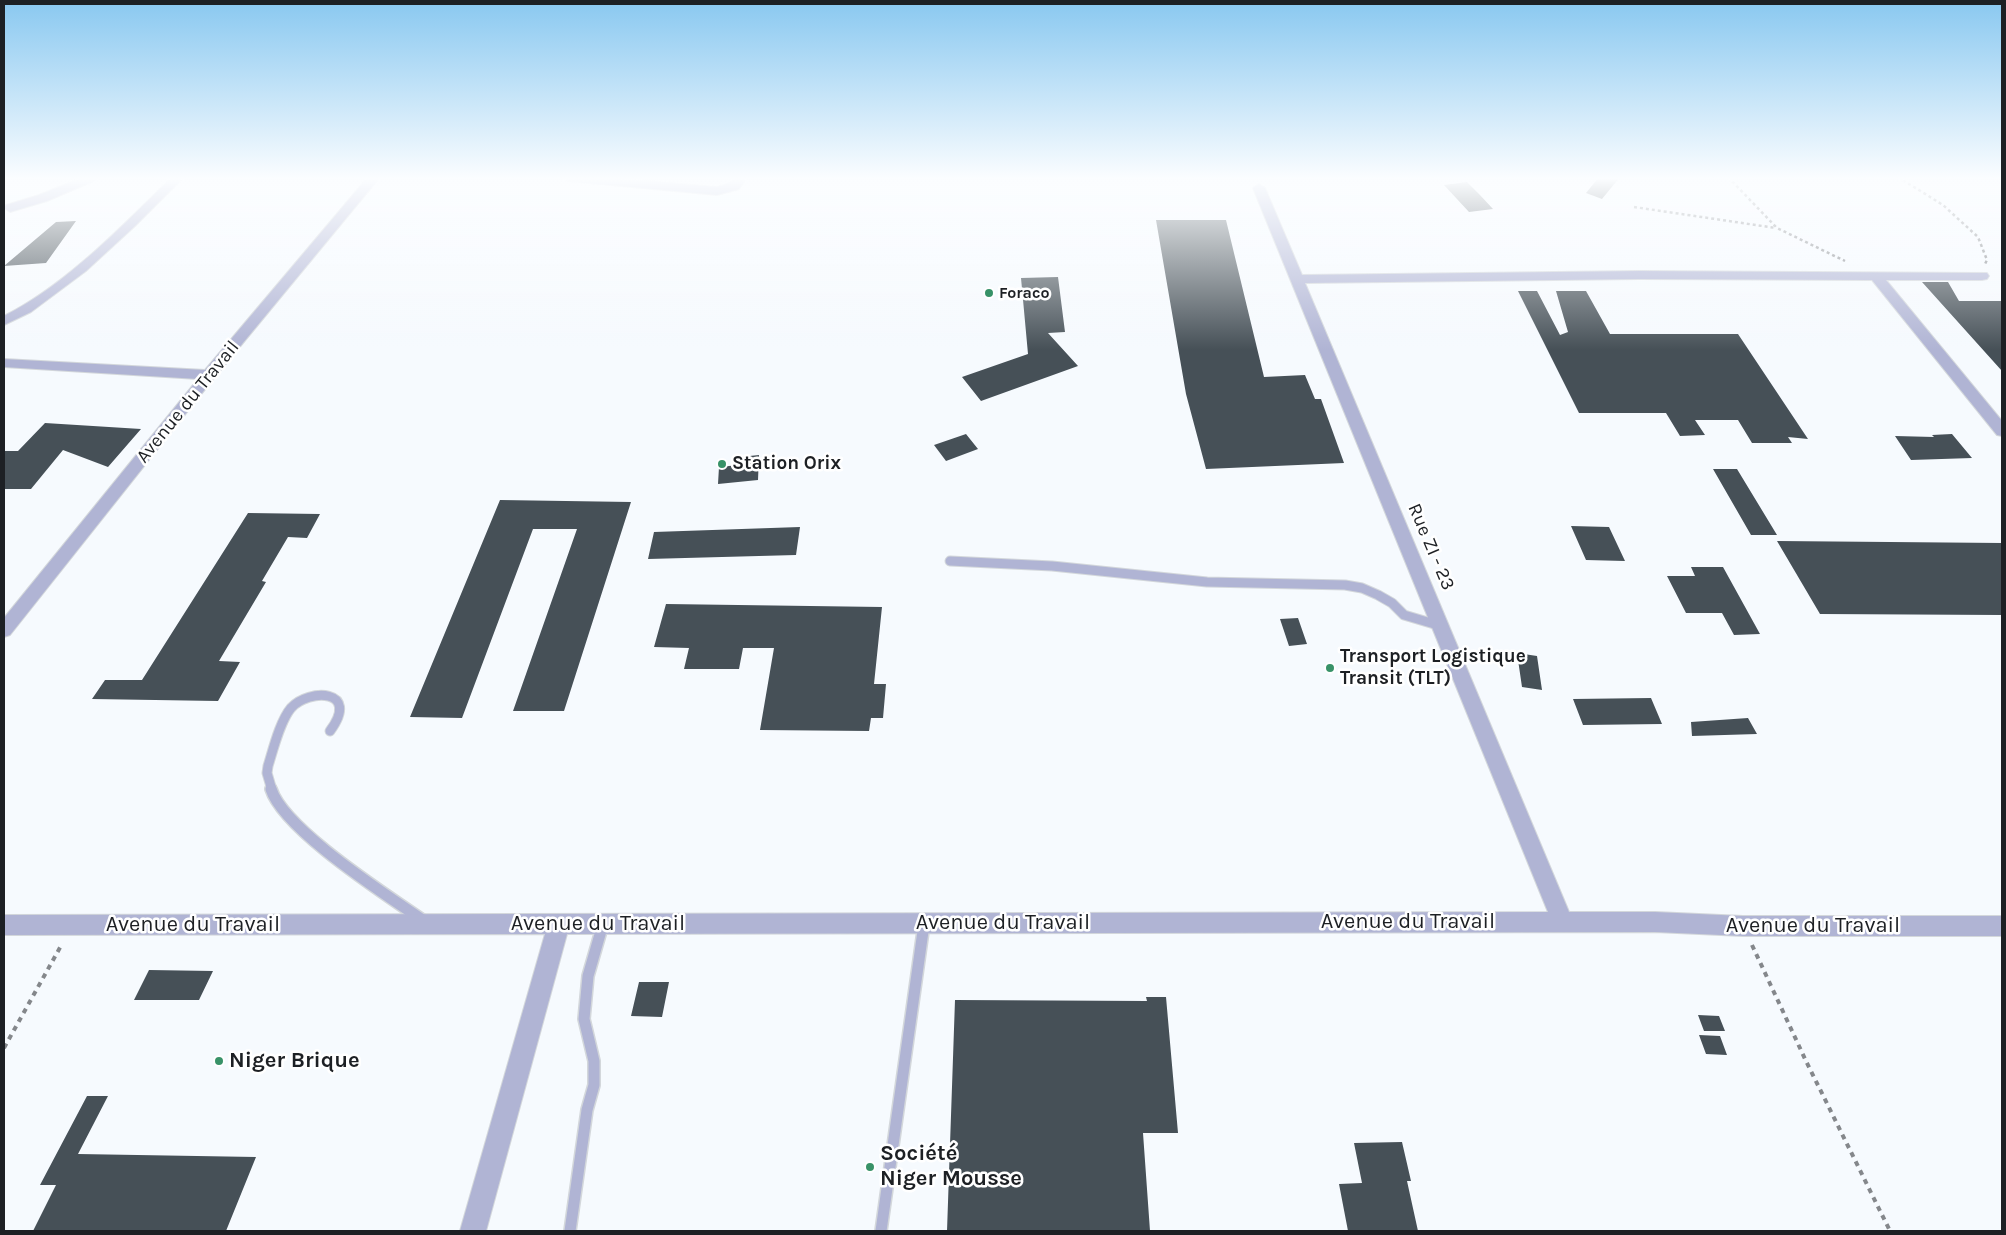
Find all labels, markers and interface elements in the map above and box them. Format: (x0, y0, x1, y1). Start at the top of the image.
place label: Foraco (999, 283, 1049, 303)
marker: Foraco (983, 287, 995, 299)
street label: Avenue du Travail (132, 336, 244, 468)
place label: Station Orix (732, 453, 841, 475)
marker: Station Orix (716, 458, 728, 470)
street label: Rue ZI - 23 (1403, 500, 1459, 594)
place label: Transport Logistique Transit (TLT) (1340, 646, 1526, 690)
marker: Transport Logistique Transit (TLT) (1324, 662, 1336, 674)
street label: Avenue du Travail (1321, 909, 1495, 935)
street label: Avenue du Travail (916, 910, 1090, 936)
street label: Avenue du Travail (511, 911, 685, 937)
street label: Avenue du Travail (106, 912, 280, 938)
street label: Avenue du Travail (1726, 913, 1900, 939)
place label: Niger Brique (229, 1048, 360, 1074)
marker: Niger Brique (213, 1055, 225, 1067)
place label: Société Niger Mousse (880, 1141, 1022, 1192)
marker: Société Niger Mousse (864, 1161, 876, 1173)

